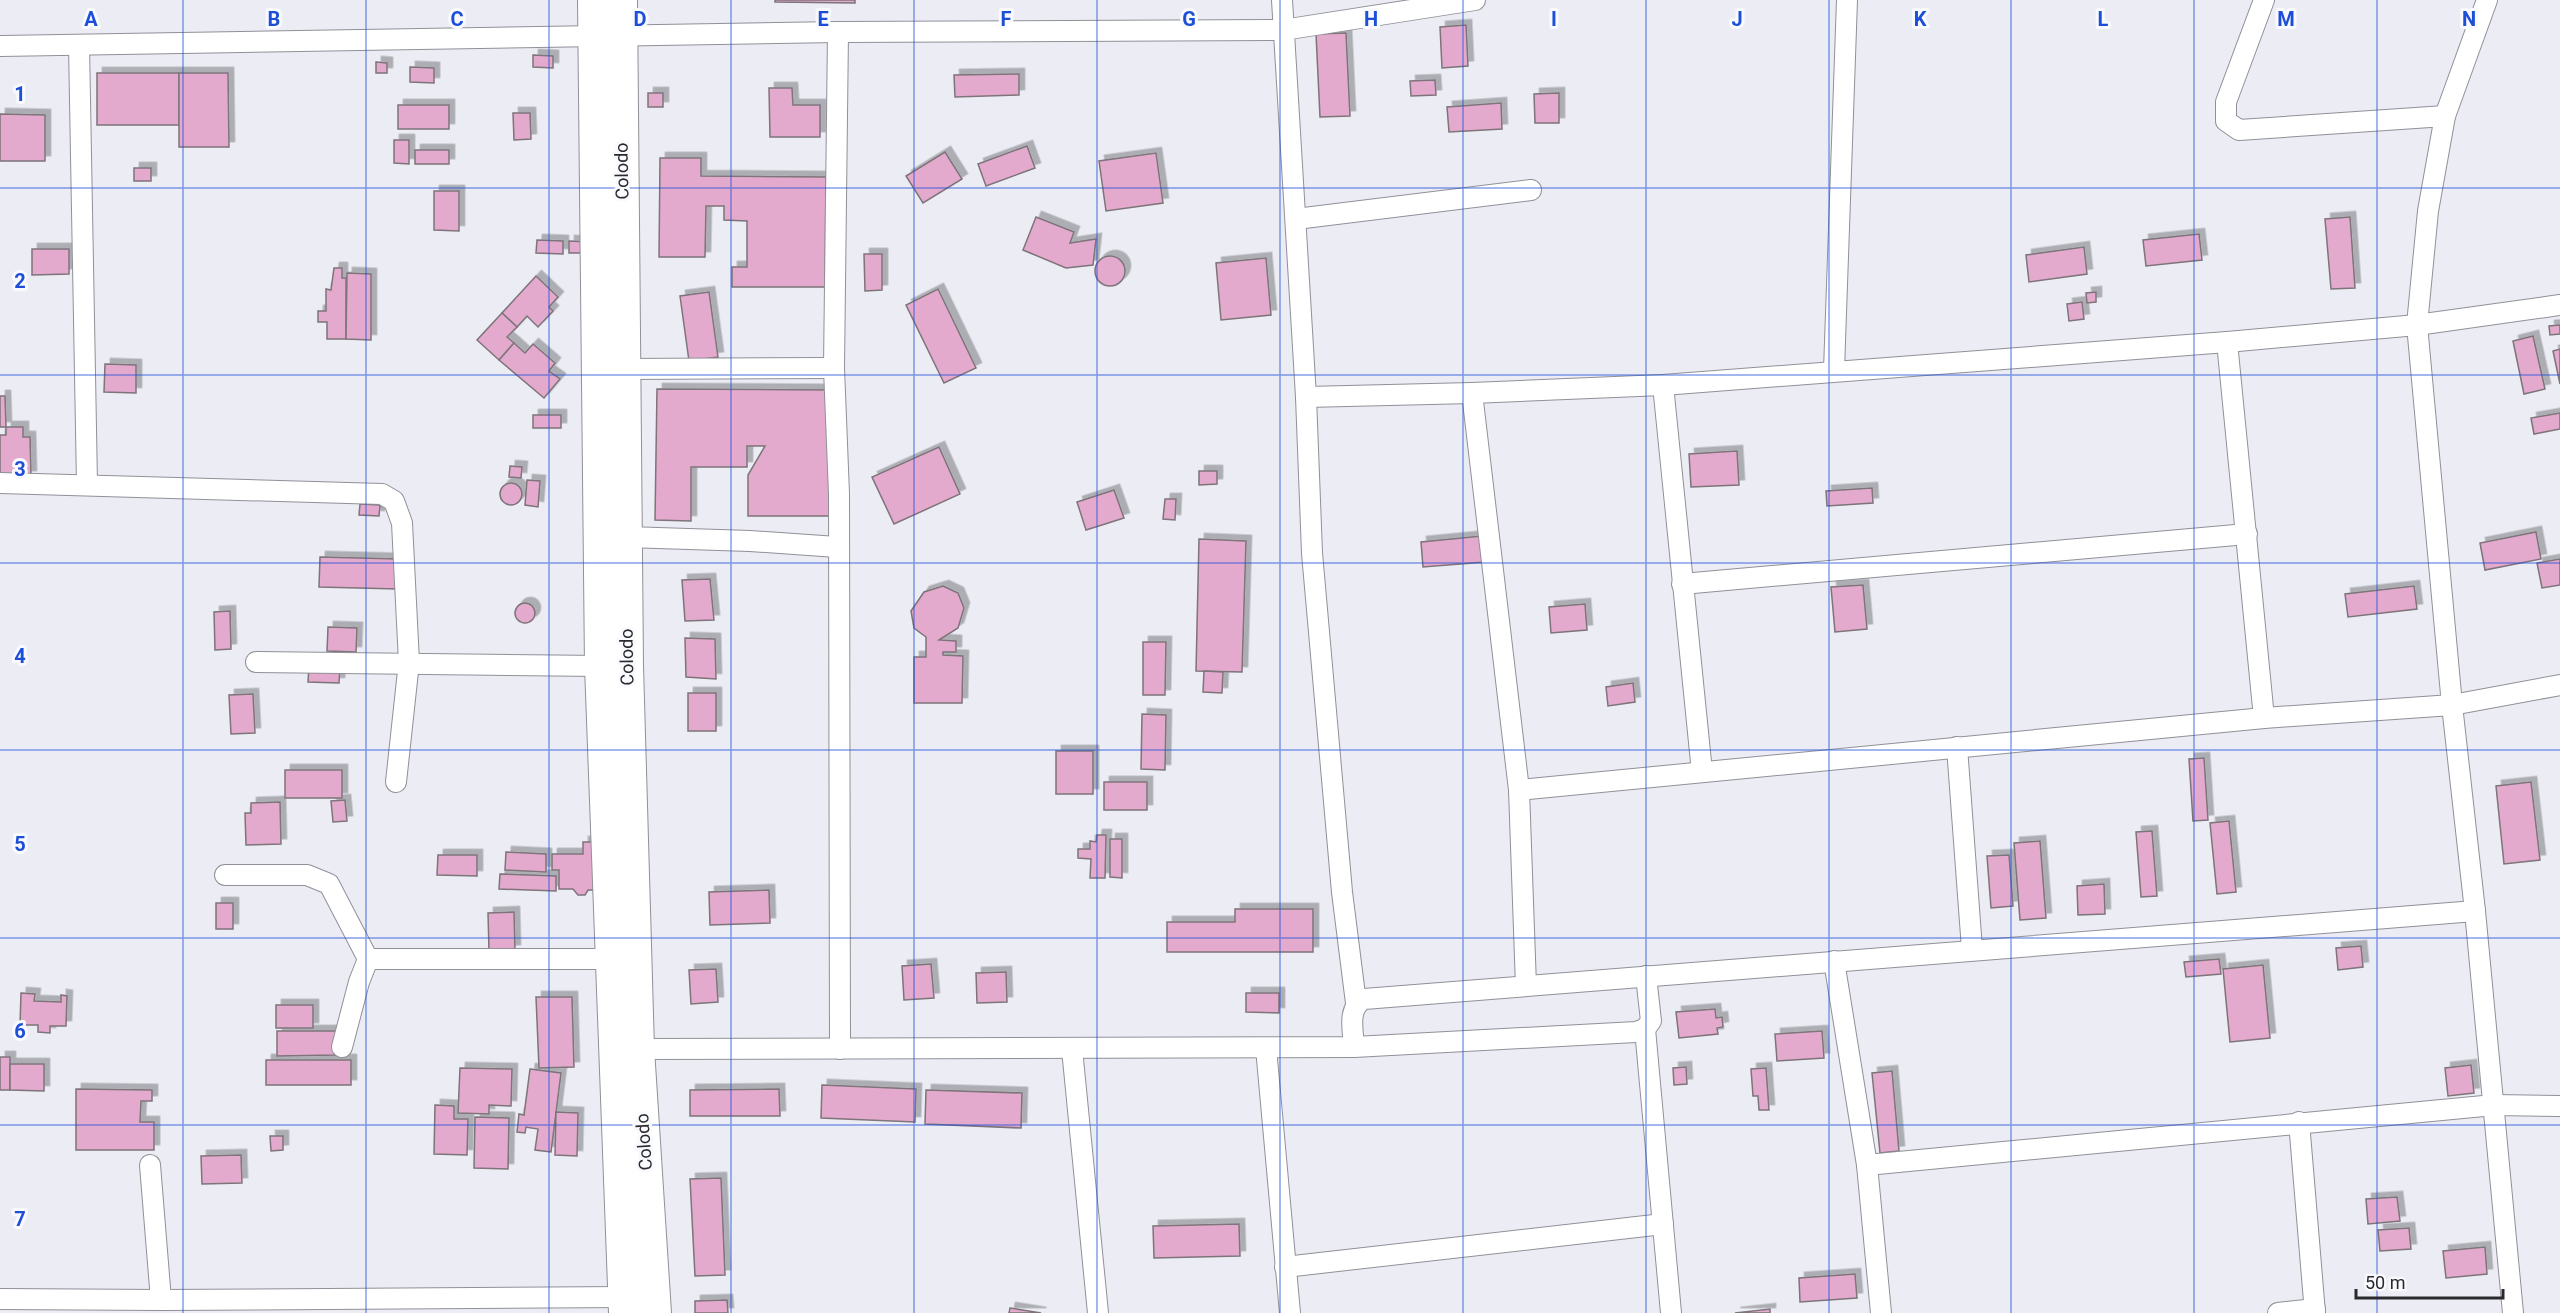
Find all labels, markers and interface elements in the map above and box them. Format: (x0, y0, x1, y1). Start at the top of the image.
text: A (84, 7, 98, 31)
text: B (268, 7, 280, 31)
text: C (450, 7, 464, 31)
text: D (634, 7, 647, 31)
text: E (817, 7, 829, 31)
text: F (1001, 7, 1012, 31)
text: G (1182, 7, 1196, 31)
text: H (1364, 7, 1378, 31)
text: I (1551, 7, 1557, 31)
text: J (1731, 7, 1743, 31)
text: K (1914, 7, 1927, 31)
text: L (2098, 7, 2109, 31)
text: M (2277, 7, 2295, 31)
text: N (2462, 7, 2476, 31)
text: 1 (14, 82, 26, 106)
street label: Colodo (611, 142, 632, 200)
text: 2 (14, 269, 26, 293)
text: 3 (14, 457, 26, 481)
street label: Colodo (616, 628, 637, 686)
text: 4 (14, 644, 26, 668)
text: 5 (14, 832, 26, 856)
text: 6 (14, 1019, 26, 1043)
street label: Colodo (631, 1113, 656, 1171)
text: 7 (14, 1207, 26, 1231)
scale bar (2356, 1262, 2503, 1300)
text: 50 m (2365, 1272, 2405, 1293)

